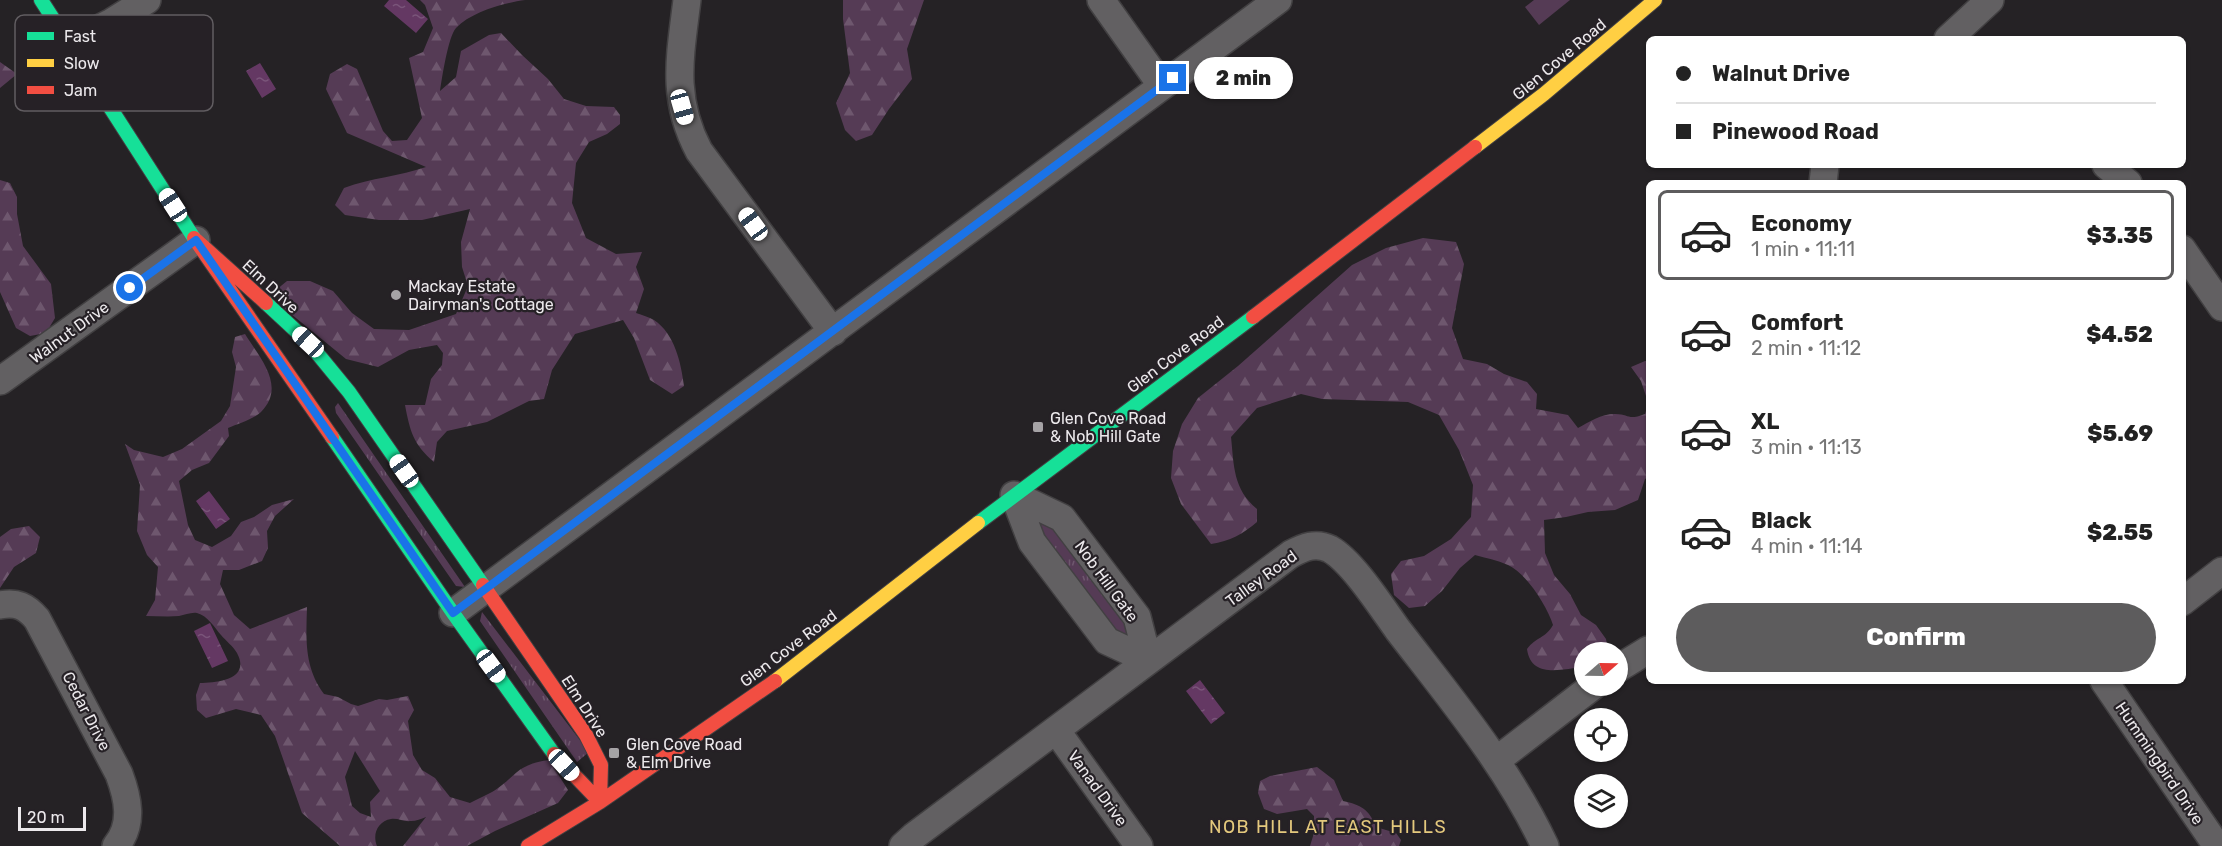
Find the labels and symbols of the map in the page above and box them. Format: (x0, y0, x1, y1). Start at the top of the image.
legend (15, 15, 213, 111)
street label: Glen Cove Road (1509, 15, 1610, 104)
text: Fast (64, 27, 96, 46)
text: Slow (64, 54, 100, 73)
callout: 2 min (1194, 57, 1293, 99)
route end (1159, 64, 1186, 91)
text: Jam (64, 81, 97, 100)
car (668, 87, 696, 127)
car (156, 185, 190, 225)
car (735, 204, 771, 244)
street label: Elm Drive (238, 255, 303, 317)
route start (116, 274, 143, 301)
place label: Mackay Estate Dairyman's Cottage (408, 277, 554, 314)
marker: Mackay Estate Dairyman's Cottage (389, 288, 403, 302)
street label: Walnut Drive (26, 297, 113, 367)
street label: Glen Cove Road (1123, 312, 1227, 397)
car (289, 323, 327, 361)
place label: Glen Cove Road & Nob Hill Gate (1050, 409, 1166, 446)
marker: Glen Cove Road & Nob Hill Gate (1031, 420, 1045, 434)
car (386, 451, 422, 491)
street label: Nob Hill Gate (1071, 537, 1142, 626)
street label: Talley Road (1222, 546, 1301, 611)
street label: Glen Cove Road (736, 606, 840, 691)
north arrow (1574, 642, 1628, 696)
car (473, 646, 509, 686)
street label: Cedar Drive (59, 669, 115, 754)
street label: Elm Drive (557, 672, 612, 741)
street label: Hummingbird Drive (2111, 698, 2208, 828)
place label: Glen Cove Road & Elm Drive (626, 735, 742, 772)
car (545, 746, 583, 784)
marker: Glen Cove Road & Elm Drive (607, 746, 621, 760)
street label: Vanad Drive (1064, 747, 1131, 830)
scale bar (18, 804, 86, 832)
district label: NOB HILL AT EAST HILLS (1209, 816, 1447, 838)

